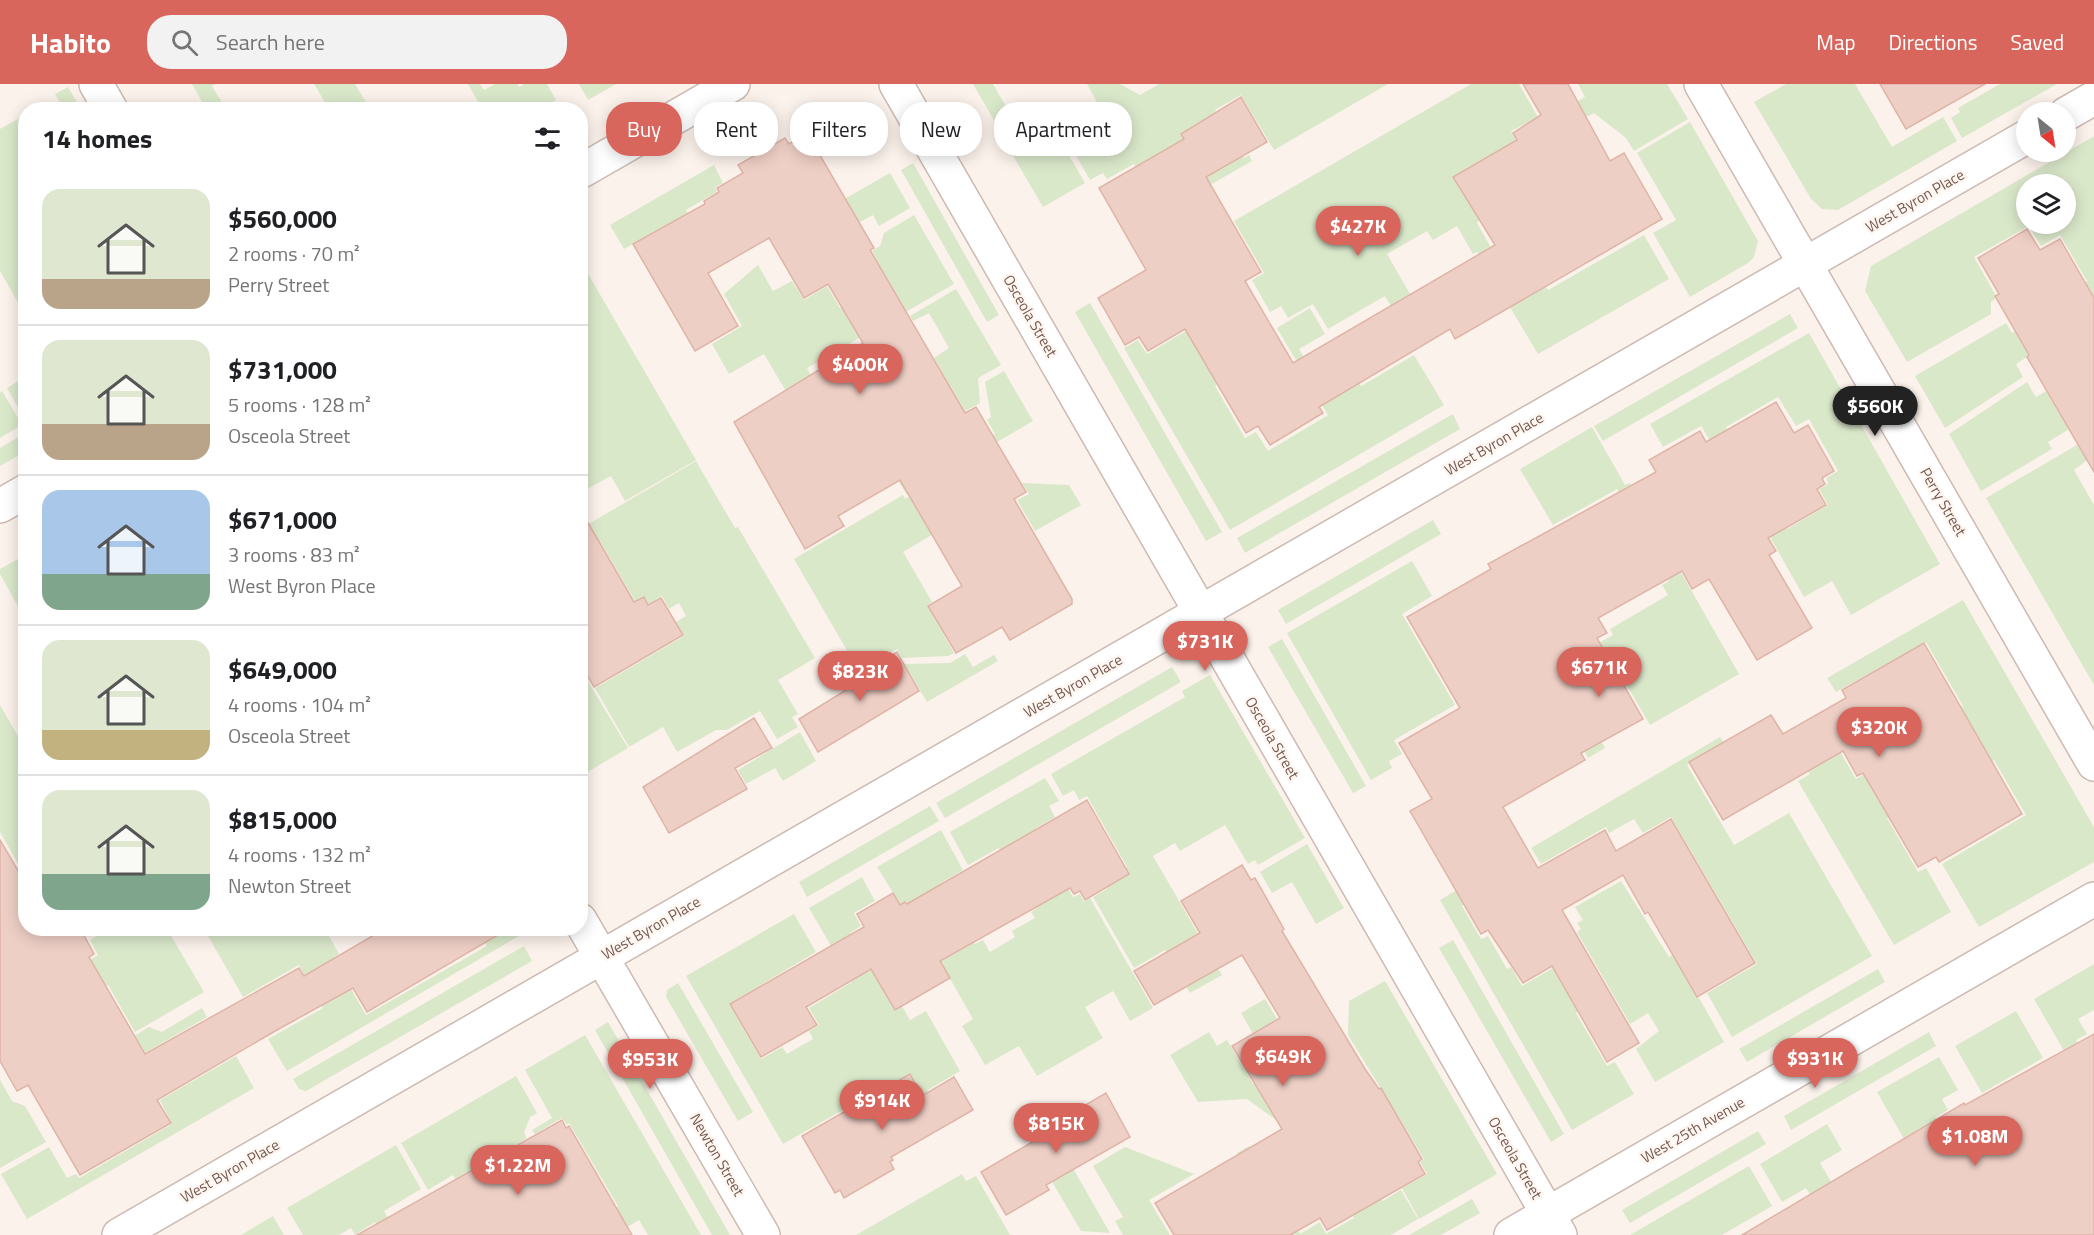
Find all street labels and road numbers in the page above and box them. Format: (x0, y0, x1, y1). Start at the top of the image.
street label: West Byron Place (1861, 163, 1968, 238)
street label: Osceola Street (998, 270, 1064, 362)
street label: West Byron Place (1440, 406, 1547, 481)
street label: Perry Street (1914, 463, 1973, 541)
street label: West Byron Place (1019, 648, 1126, 723)
street label: Osceola Street (1240, 692, 1306, 784)
street label: West Byron Place (597, 890, 704, 965)
street label: West 25th Avenue (1637, 1090, 1749, 1169)
street label: Newton Street (684, 1109, 751, 1201)
street label: Osceola Street (1483, 1112, 1549, 1204)
street label: West Byron Place (176, 1133, 283, 1208)

